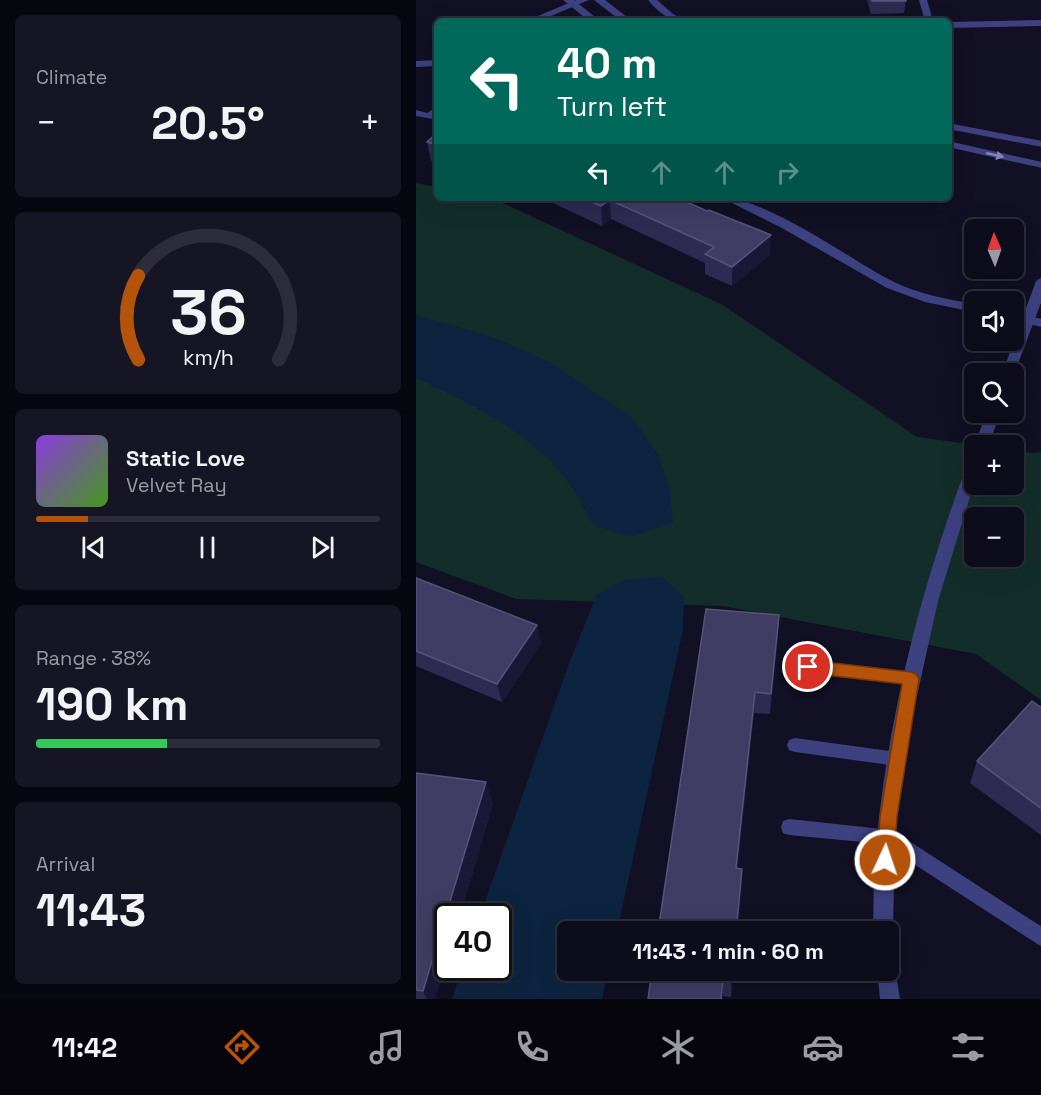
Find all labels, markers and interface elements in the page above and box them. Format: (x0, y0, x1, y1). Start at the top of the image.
text: 40 m (557, 37, 657, 90)
icon: left (458, 42, 536, 120)
text: Climate (36, 64, 107, 90)
text: Turn left (557, 89, 667, 124)
text: 20.5° (151, 95, 265, 152)
text: − (36, 102, 56, 144)
text: + (360, 102, 380, 144)
one-way arrow (986, 150, 1004, 160)
icon: left (582, 156, 615, 189)
icon: ahead (645, 156, 678, 189)
icon: ahead (708, 156, 741, 189)
icon: right (771, 156, 804, 189)
north arrow (964, 219, 1024, 279)
map controls (964, 219, 1024, 567)
text: 36 (170, 273, 246, 352)
button: sound (964, 291, 1024, 351)
text: km/h (182, 344, 234, 371)
button: search (964, 363, 1024, 423)
button: + (964, 435, 1024, 495)
text: Static Love (126, 444, 245, 472)
text: Velvet Ray (126, 472, 227, 498)
button: − (964, 507, 1024, 567)
icon: previous (77, 531, 110, 564)
icon: pause (191, 531, 224, 564)
icon: next (306, 531, 339, 564)
pin (782, 641, 833, 692)
text: Range · 38% (36, 645, 151, 671)
icon: arrive (791, 650, 824, 683)
text: 190 km (36, 676, 189, 733)
position arrow (853, 828, 917, 892)
text: Arrival (36, 851, 95, 877)
text: 11:43 (36, 882, 146, 939)
speed limit sign: 40 (434, 903, 512, 981)
text: 11:43 · 1 min · 60 m (632, 937, 824, 965)
icon: directions (221, 1026, 263, 1068)
icon: music (366, 1026, 408, 1068)
icon: phone (511, 1026, 553, 1068)
icon: climate (657, 1026, 699, 1068)
icon: car (802, 1026, 844, 1068)
icon: filters (947, 1026, 989, 1068)
text: 11:42 (52, 1030, 117, 1065)

